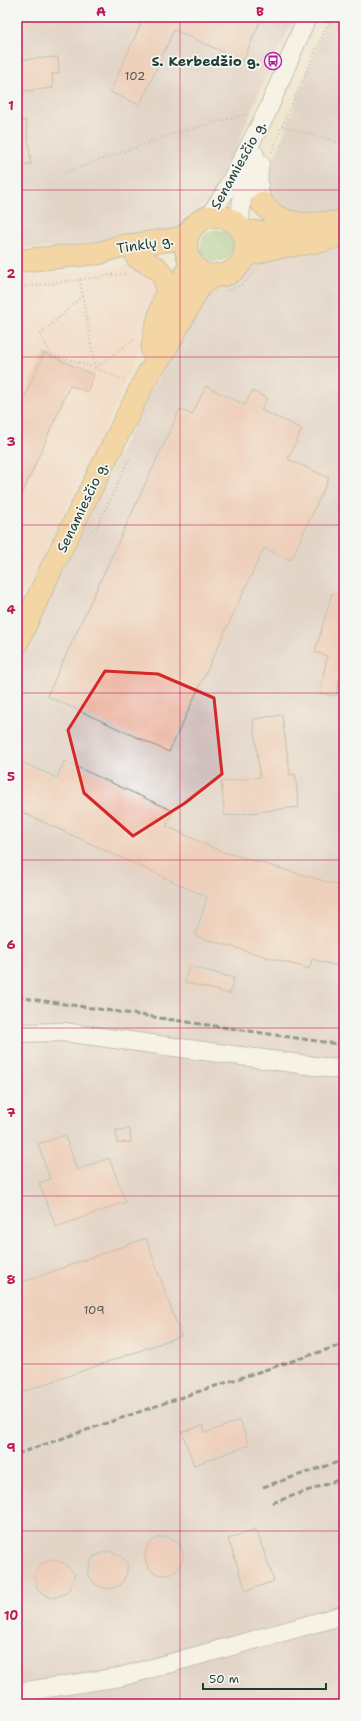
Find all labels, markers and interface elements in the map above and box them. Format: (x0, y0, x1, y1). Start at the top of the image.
text: A (96, 3, 106, 20)
text: B (256, 3, 264, 20)
bus stop icon: S. Kerbedžio g. (263, 51, 283, 71)
place label: S. Kerbedžio g. (152, 52, 260, 70)
house number: 102 (125, 68, 145, 84)
text: 1 (8, 97, 14, 114)
street label: Senamiesčio g. (206, 118, 270, 212)
street label: Tinklų g. (115, 231, 175, 257)
text: 2 (6, 265, 16, 282)
text: 3 (6, 433, 16, 450)
street label: Senamiesčio g. (52, 459, 112, 555)
text: 4 (6, 601, 16, 618)
text: 5 (7, 768, 15, 785)
text: 6 (6, 936, 16, 953)
text: 7 (6, 1104, 16, 1121)
text: 8 (6, 1271, 16, 1288)
house number: 109 (83, 1302, 105, 1318)
text: 9 (6, 1439, 16, 1456)
text: 10 (4, 1607, 18, 1624)
scale bar (203, 1665, 326, 1691)
text: 50 m (209, 1671, 239, 1687)

